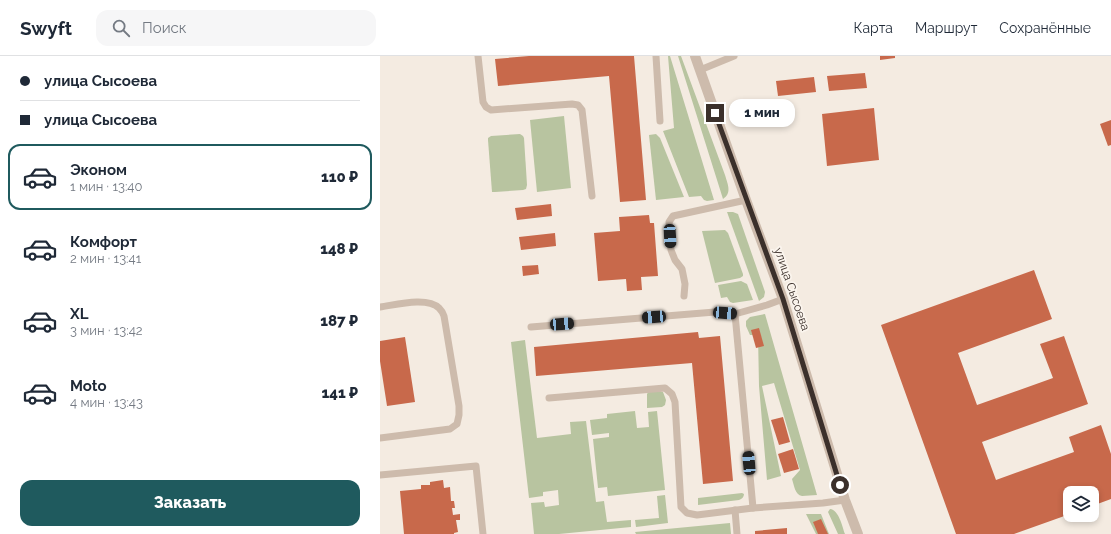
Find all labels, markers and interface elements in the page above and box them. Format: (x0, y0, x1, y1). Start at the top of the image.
search box (96, 10, 376, 46)
text: Swyft (20, 17, 72, 39)
icon: search (110, 17, 132, 39)
text: Поиск (142, 19, 187, 37)
text: Карта (854, 20, 893, 36)
text: Маршрут (915, 20, 977, 36)
text: Сохранённые (999, 20, 1091, 36)
text: улица Сысоева (44, 72, 157, 90)
callout: 1 мин (729, 99, 795, 127)
route end (706, 104, 724, 122)
text: 1 мин (744, 105, 780, 120)
text: улица Сысоева (44, 111, 157, 129)
icon: car (22, 159, 58, 195)
text: Эконом (70, 161, 127, 179)
text: 110 ₽ (321, 168, 358, 186)
text: 1 мин · 13:40 (70, 179, 142, 194)
car (663, 224, 677, 248)
icon: car (22, 231, 58, 267)
text: Комфорт (70, 233, 137, 251)
text: 148 ₽ (320, 240, 358, 258)
street label: улица Сысоева (771, 246, 813, 332)
text: 2 мин · 13:41 (70, 251, 141, 266)
icon: car (22, 303, 58, 339)
text: XL (70, 305, 88, 323)
car (713, 306, 737, 320)
car (642, 310, 666, 324)
text: 187 ₽ (320, 312, 358, 330)
car (550, 317, 574, 331)
text: 3 мин · 13:42 (70, 323, 143, 338)
icon: car (22, 375, 58, 411)
text: Moto (70, 377, 107, 395)
text: 141 ₽ (321, 384, 358, 402)
text: 4 мин · 13:43 (70, 395, 143, 410)
car (742, 451, 756, 475)
route start (831, 476, 849, 494)
button: Заказать (20, 480, 360, 526)
map controls (1063, 486, 1099, 522)
button: layers (1063, 486, 1099, 522)

